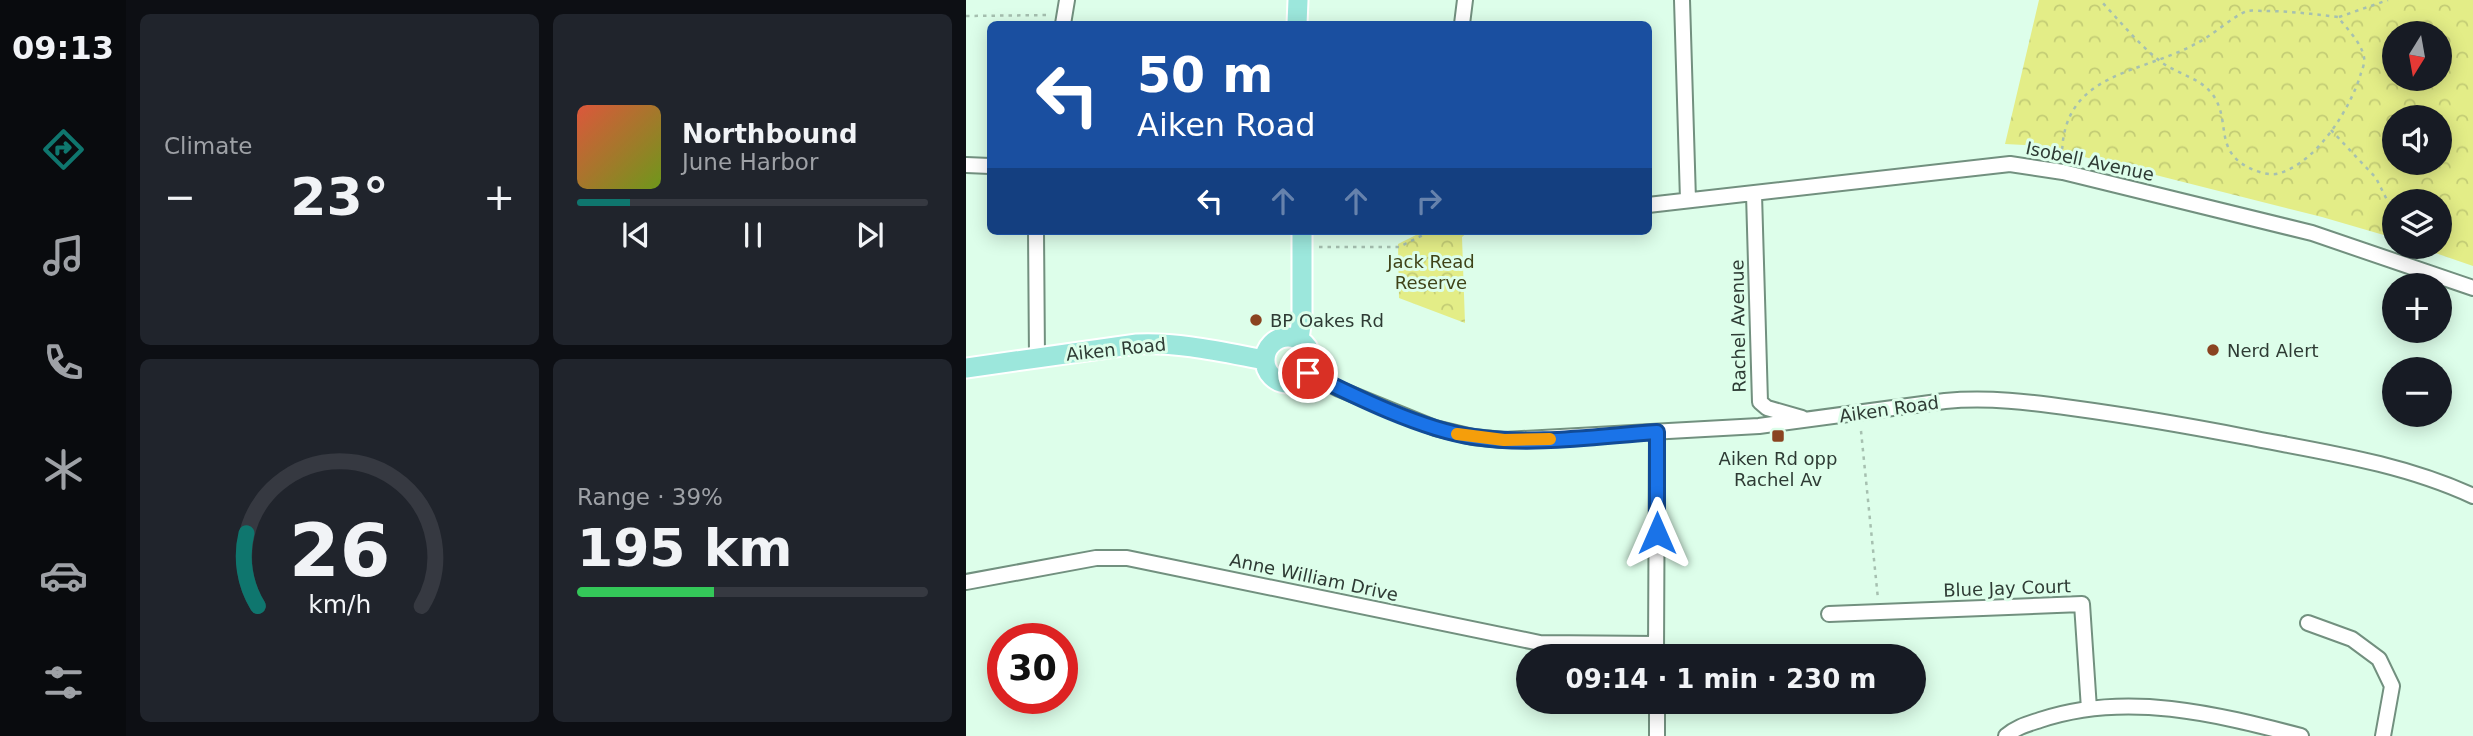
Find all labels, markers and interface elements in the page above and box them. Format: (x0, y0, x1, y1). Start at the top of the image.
north arrow (2382, 21, 2452, 91)
map controls (2382, 21, 2452, 427)
text: 09:13 (12, 29, 114, 67)
text: 50 m (1137, 47, 1273, 104)
icon: left (1022, 49, 1113, 140)
button: sound (2382, 105, 2452, 175)
text: Aiken Road (1137, 106, 1316, 144)
text: Northbound (682, 119, 858, 149)
icon: directions (39, 125, 88, 174)
text: Climate (164, 133, 253, 159)
street label: Isobell Avenue (2024, 137, 2156, 185)
text: June Harbor (682, 149, 818, 175)
text: 23° (290, 167, 389, 227)
text: − (164, 175, 196, 219)
text: + (483, 175, 515, 219)
icon: left (1191, 182, 1229, 220)
icon: ahead (1264, 182, 1302, 220)
icon: ahead (1337, 182, 1375, 220)
icon: right (1410, 182, 1448, 220)
button: layers (2382, 189, 2452, 259)
icon: previous (617, 216, 655, 254)
icon: pause (734, 216, 772, 254)
icon: next (851, 216, 889, 254)
icon: music (39, 231, 88, 280)
park label: Jack Read Reserve (1386, 251, 1475, 293)
street label: Rachel Avenue (1726, 259, 1750, 393)
button: + (2382, 273, 2452, 343)
place label: BP Oakes Rd (1270, 310, 1384, 331)
marker: BP Oakes Rd (1248, 312, 1264, 328)
street label: Aiken Road (1065, 333, 1167, 365)
icon: phone (39, 338, 88, 387)
place label: Nerd Alert (2227, 340, 2319, 361)
marker: Nerd Alert (2205, 342, 2221, 358)
pin (1278, 343, 1338, 403)
icon: arrive (1289, 354, 1327, 392)
button: − (2382, 357, 2452, 427)
street label: Aiken Road (1838, 392, 1940, 426)
marker: Aiken Rd opp Rachel Av (1770, 428, 1786, 444)
icon: climate (39, 445, 88, 494)
place label: Aiken Rd opp Rachel Av (1719, 448, 1837, 490)
text: Range · 39% (577, 484, 723, 510)
position arrow (1620, 496, 1694, 570)
text: 26 (289, 509, 390, 594)
text: 195 km (577, 518, 792, 578)
street label: Anne William Drive (1228, 549, 1400, 605)
icon: car (39, 551, 88, 600)
street label: Blue Jay Court (1943, 575, 2071, 601)
text: km/h (308, 590, 371, 619)
speed limit sign: 30 (987, 623, 1078, 714)
icon: filters (39, 658, 88, 707)
text: 09:14 · 1 min · 230 m (1566, 664, 1876, 694)

